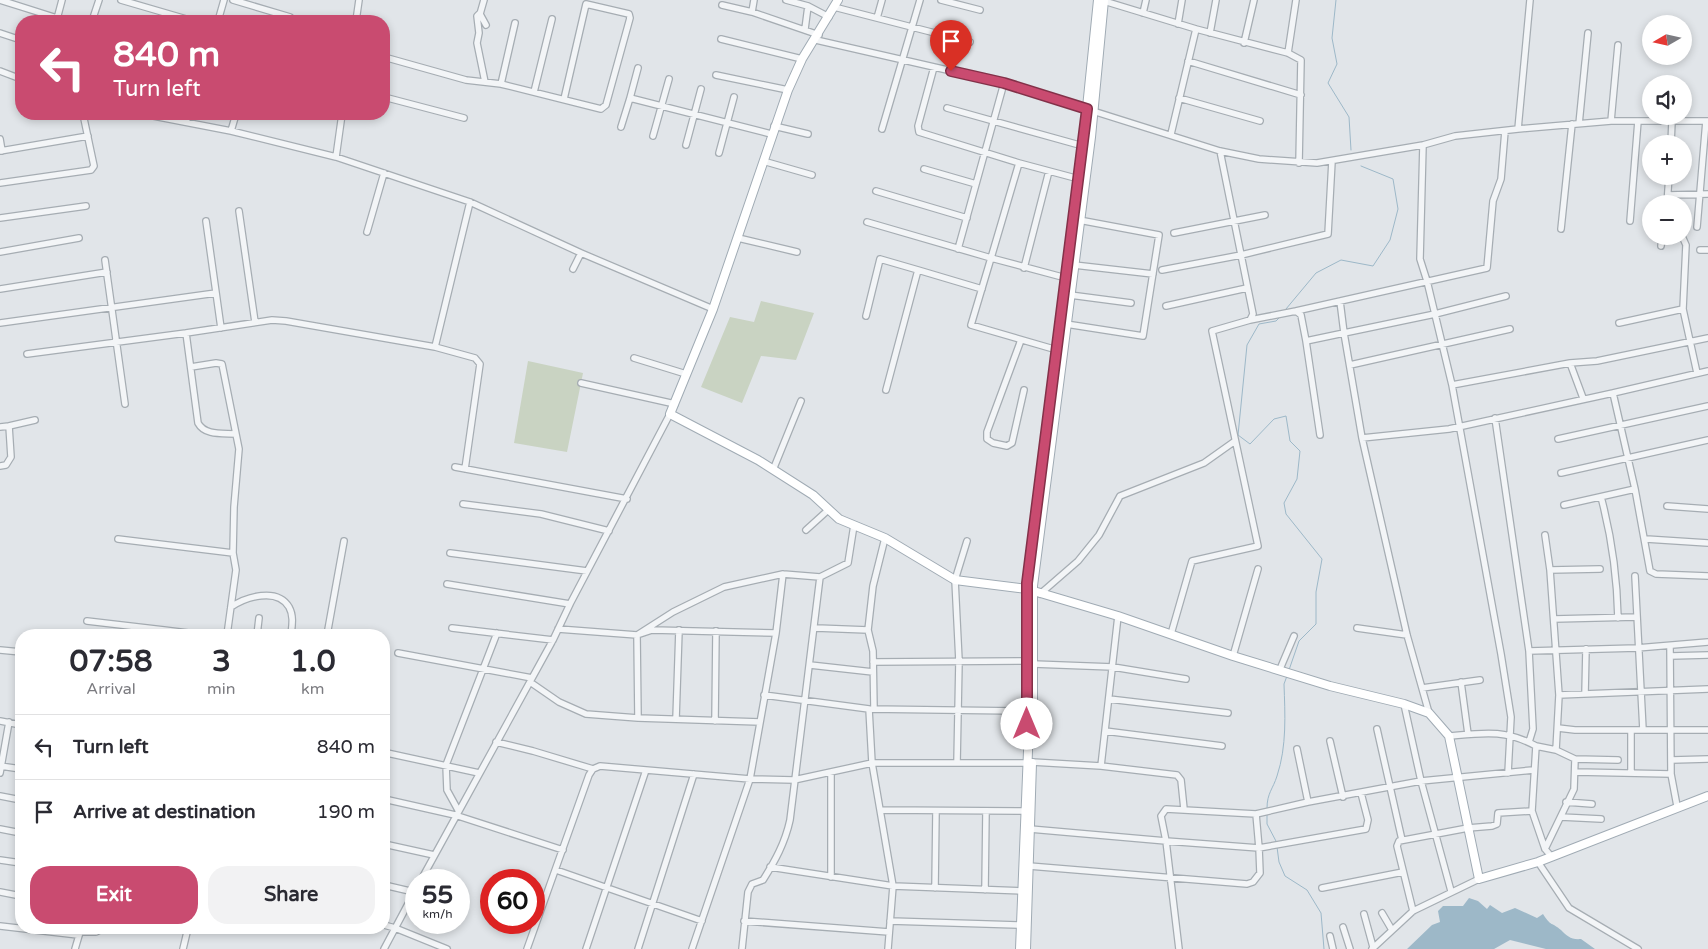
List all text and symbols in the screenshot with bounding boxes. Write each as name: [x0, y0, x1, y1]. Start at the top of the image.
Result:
north arrow: [1642, 15, 1692, 65]
map controls: [1642, 15, 1692, 245]
pin: [930, 20, 972, 71]
icon: arrive: [937, 27, 965, 55]
text: 840 m: [113, 34, 220, 76]
icon: left: [30, 35, 95, 100]
button: sound: [1642, 75, 1692, 125]
text: Turn left: [113, 76, 201, 102]
button: +: [1642, 135, 1692, 185]
button: −: [1642, 195, 1692, 245]
text: 07:58: [69, 643, 153, 680]
text: 3: [212, 643, 231, 680]
text: 1.0: [290, 643, 335, 680]
text: Arrival: [86, 679, 136, 699]
text: min: [207, 679, 236, 699]
text: km: [301, 679, 324, 699]
position arrow: [1000, 697, 1052, 749]
icon: left: [30, 733, 58, 761]
text: Turn left: [73, 736, 149, 758]
text: 840 m: [317, 736, 375, 758]
icon: arrive: [30, 798, 58, 826]
text: Arrive at destination: [73, 801, 256, 823]
text: 190 m: [317, 801, 375, 823]
button: Exit: [30, 866, 198, 924]
button: Share: [208, 866, 375, 924]
speed limit sign: 60: [480, 869, 545, 934]
text: 55: [422, 880, 453, 910]
text: km/h: [422, 907, 453, 921]

